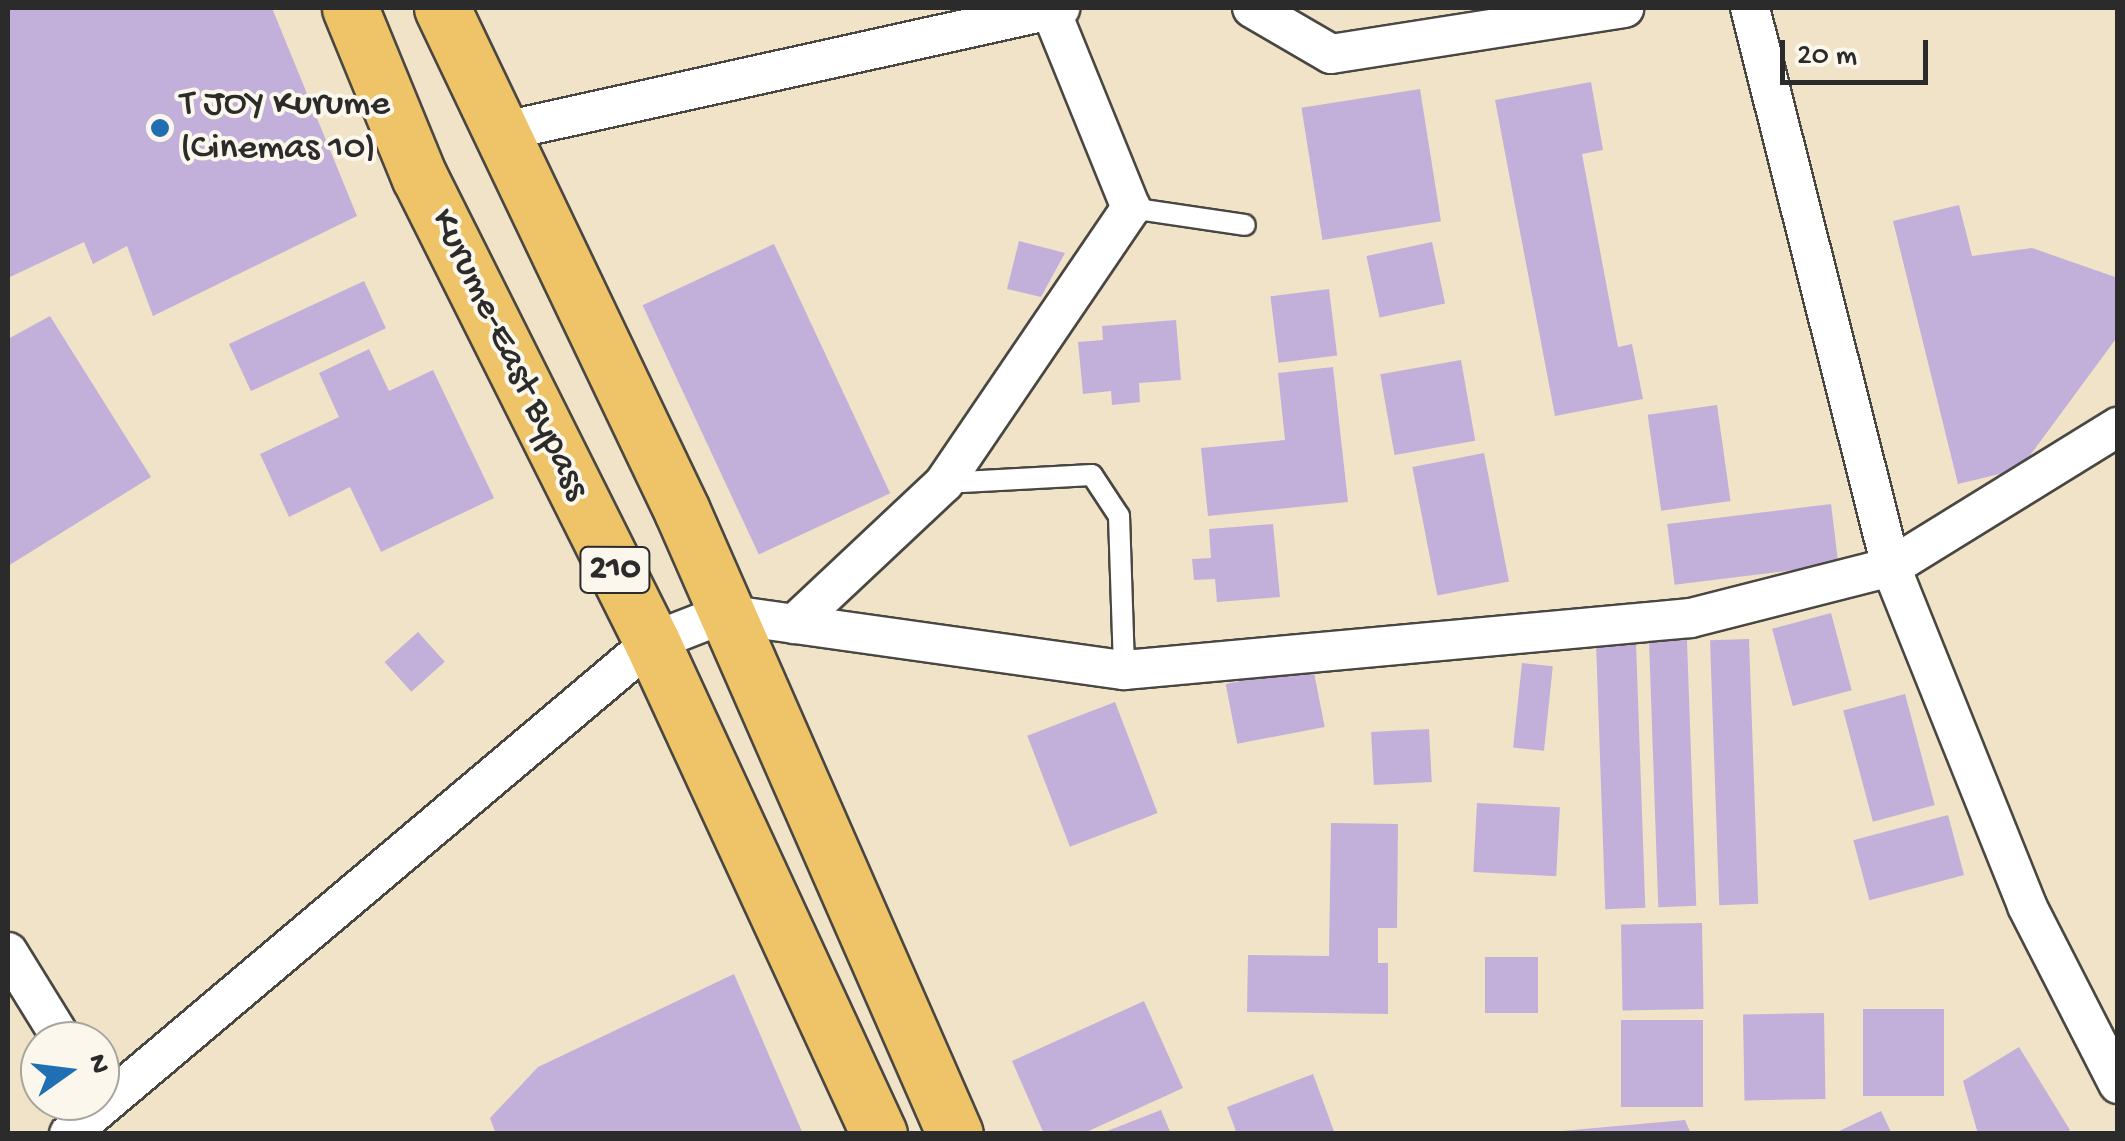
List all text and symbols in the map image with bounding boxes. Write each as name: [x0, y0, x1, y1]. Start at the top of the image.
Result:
scale bar: [1785, 20, 1932, 82]
text: 20 m: [1797, 40, 1857, 75]
place label: T JOY Kurume (Cinemas 10): [180, 83, 390, 172]
marker: T JOY Kurume (Cinemas 10): [149, 117, 171, 139]
street label: Kurume-East Bypass: [418, 202, 598, 508]
road number: 210: [578, 540, 652, 600]
north arrow: [20, 1021, 120, 1121]
text: N: [79, 1051, 116, 1077]

